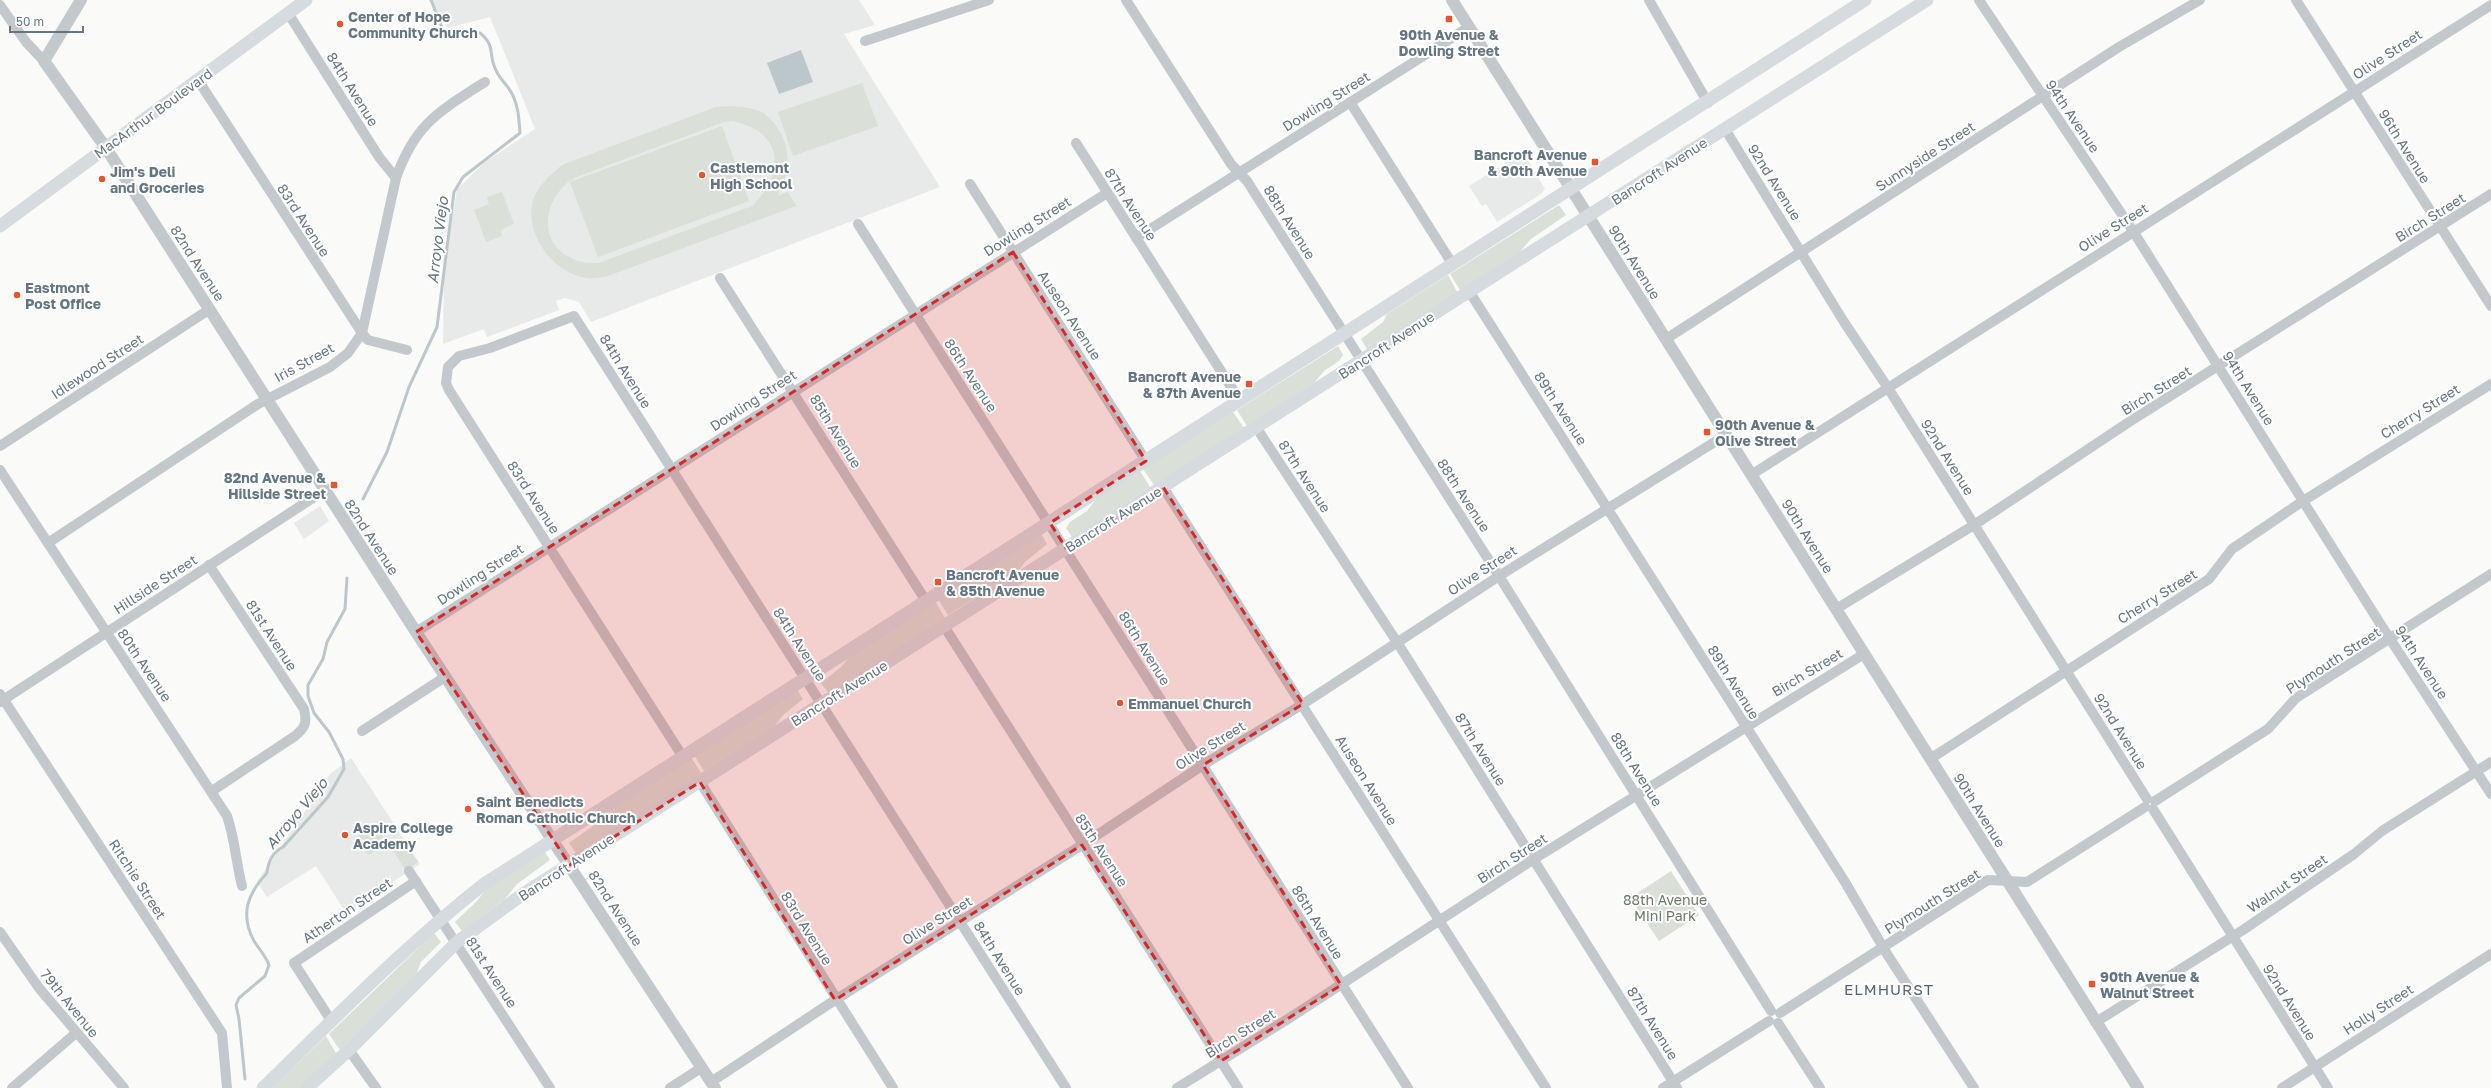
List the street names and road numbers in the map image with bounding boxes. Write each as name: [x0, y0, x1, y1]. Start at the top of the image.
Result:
street label: Olive Street: [2349, 25, 2425, 83]
street label: 84th Avenue: [323, 49, 383, 129]
street label: MacArthur Boulevard: [91, 64, 215, 162]
street label: Dowling Street: [1279, 67, 1373, 135]
street label: 94th Avenue: [2042, 76, 2104, 156]
street label: 96th Avenue: [2376, 106, 2434, 186]
street label: Sunnyside Street: [1872, 118, 1978, 194]
street label: Bancroft Avenue: [1608, 134, 1710, 208]
street label: 92nd Avenue: [1745, 141, 1805, 223]
street label: 87th Avenue: [1101, 165, 1161, 243]
street label: 83rd Avenue: [274, 180, 334, 260]
street label: 88th Avenue: [1260, 182, 1320, 262]
street label: Birch Street: [2392, 189, 2468, 245]
street label: Dowling Street: [980, 192, 1074, 260]
street label: Olive Street: [2075, 199, 2151, 255]
street label: 82nd Avenue: [167, 222, 229, 304]
street label: 90th Avenue: [1605, 222, 1665, 302]
street label: Auseon Avenue: [1035, 267, 1105, 363]
street label: Bancroft Avenue: [1335, 308, 1437, 382]
street label: Idlewood Street: [48, 330, 146, 402]
street label: 84th Avenue: [596, 331, 656, 411]
street label: 86th Avenue: [941, 335, 1001, 415]
street label: Iris Street: [271, 339, 337, 385]
street label: 94th Avenue: [2219, 348, 2279, 428]
street label: Birch Street: [2118, 362, 2194, 418]
street label: Dowling Street: [707, 366, 799, 434]
street label: 89th Avenue: [1531, 368, 1591, 448]
street label: Cherry Street: [2377, 380, 2463, 442]
street label: 85th Avenue: [807, 391, 865, 471]
street label: 92nd Avenue: [1918, 416, 1978, 498]
street label: 87th Avenue: [1275, 437, 1335, 515]
street label: 88th Avenue: [1434, 455, 1494, 535]
street label: 83rd Avenue: [504, 457, 564, 537]
street label: Bancroft Avenue: [1061, 482, 1165, 556]
street label: 82nd Avenue: [341, 496, 403, 578]
street label: 90th Avenue: [1778, 496, 1838, 576]
street label: Dowling Street: [434, 540, 526, 608]
street label: Olive Street: [1444, 541, 1520, 599]
street label: Hillside Street: [110, 551, 200, 617]
street label: Cherry Street: [2114, 565, 2200, 627]
street label: 81st Avenue: [243, 596, 301, 674]
street label: 84th Avenue: [770, 604, 830, 684]
street label: 86th Avenue: [1115, 608, 1175, 688]
street label: 94th Avenue: [2392, 622, 2452, 702]
street label: Plymouth Street: [2282, 623, 2384, 697]
street label: 80th Avenue: [114, 625, 176, 705]
street label: 89th Avenue: [1704, 642, 1764, 722]
street label: Birch Street: [1768, 644, 1846, 700]
street label: Bancroft Avenue: [787, 656, 891, 730]
street label: 92nd Avenue: [2091, 690, 2151, 772]
street label: 87th Avenue: [1452, 709, 1510, 789]
street label: Olive Street: [1172, 717, 1248, 773]
street label: 88th Avenue: [1607, 729, 1667, 809]
street label: Auseon Avenue: [1332, 732, 1402, 828]
street label: 90th Avenue: [1950, 770, 2010, 850]
street label: 85th Avenue: [1072, 810, 1132, 890]
street label: Birch Street: [1474, 829, 1550, 887]
street label: Bancroft Avenue: [515, 830, 617, 904]
street label: Ritchie Street: [106, 836, 170, 922]
street label: Walnut Street: [2244, 850, 2330, 916]
street label: Plymouth Street: [1881, 865, 1983, 937]
street label: 82nd Avenue: [585, 867, 647, 949]
street label: Atherton Street: [299, 874, 395, 946]
street label: 86th Avenue: [1288, 882, 1348, 962]
street label: 83rd Avenue: [778, 888, 836, 968]
street label: Olive Street: [899, 892, 975, 948]
street label: 84th Avenue: [970, 918, 1030, 998]
street label: 81st Avenue: [463, 933, 521, 1011]
street label: 92nd Avenue: [2260, 961, 2320, 1043]
street label: 79th Avenue: [37, 965, 103, 1041]
street label: Holly Street: [2340, 980, 2416, 1038]
street label: 87th Avenue: [1624, 983, 1682, 1063]
street label: Birch Street: [1202, 1005, 1278, 1061]

